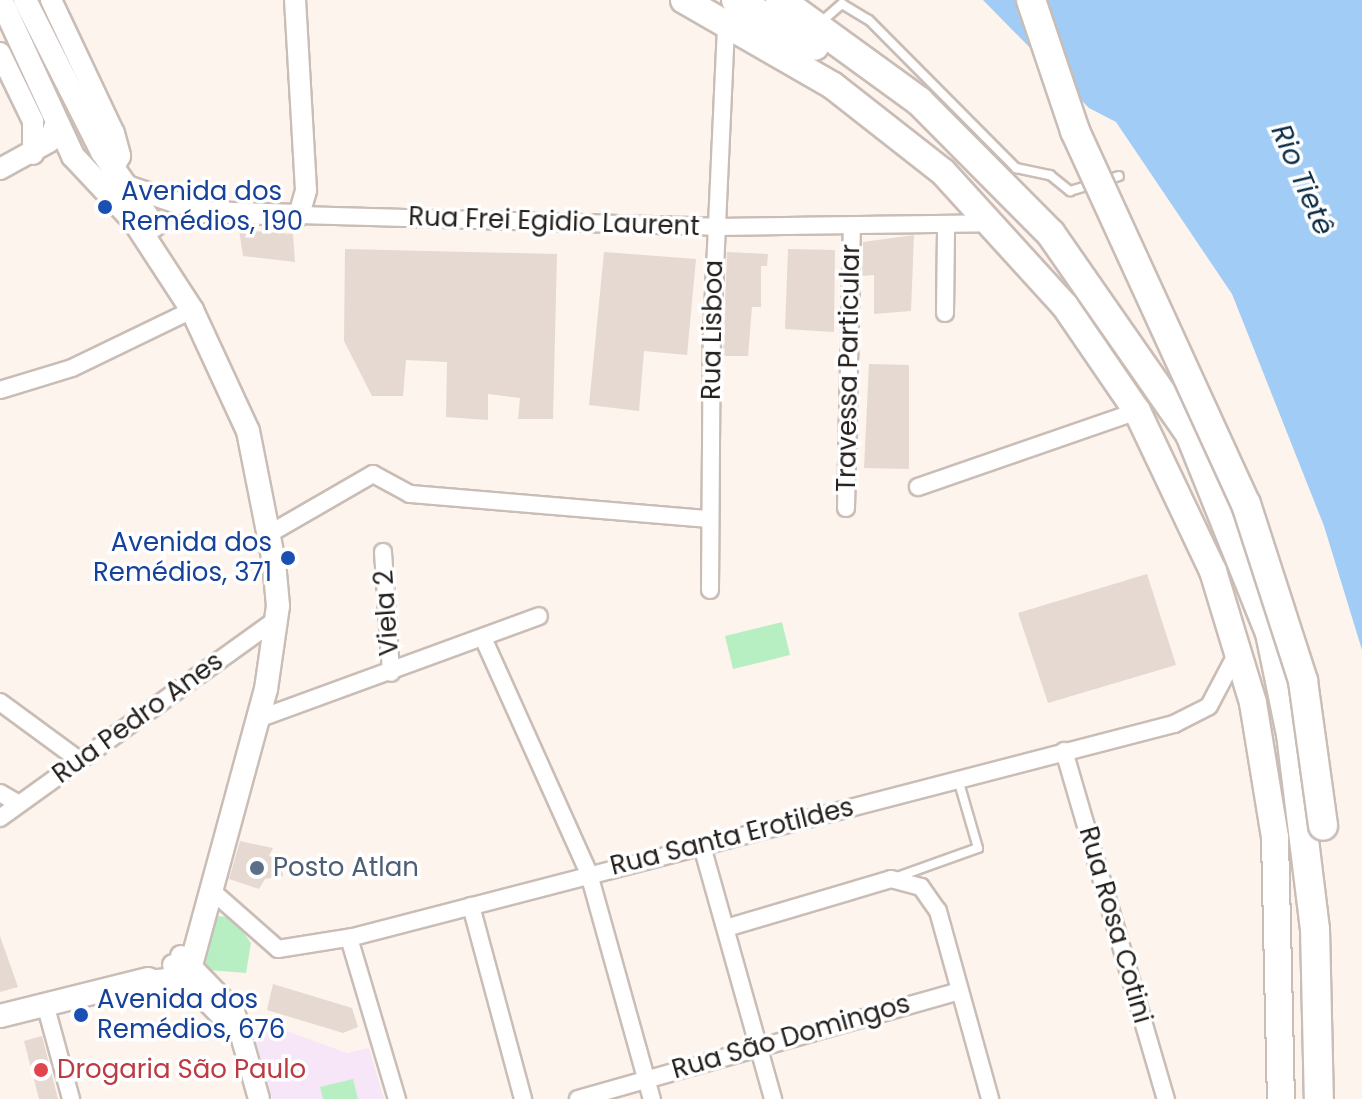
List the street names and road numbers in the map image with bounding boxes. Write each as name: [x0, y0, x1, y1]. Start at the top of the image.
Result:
street label: Rua Frei Egidio Laurent: [408, 201, 700, 243]
street label: Travessa Particular: [831, 244, 867, 492]
street label: Rua Lisboa: [696, 260, 730, 400]
street label: Viela 2: [368, 569, 406, 657]
street label: Rua Pedro Anes: [47, 646, 229, 790]
street label: Rua Santa Erotildes: [607, 792, 857, 882]
street label: Rua Rosa Cotini: [1072, 823, 1158, 1027]
street label: Rua São Domingos: [668, 988, 914, 1086]

